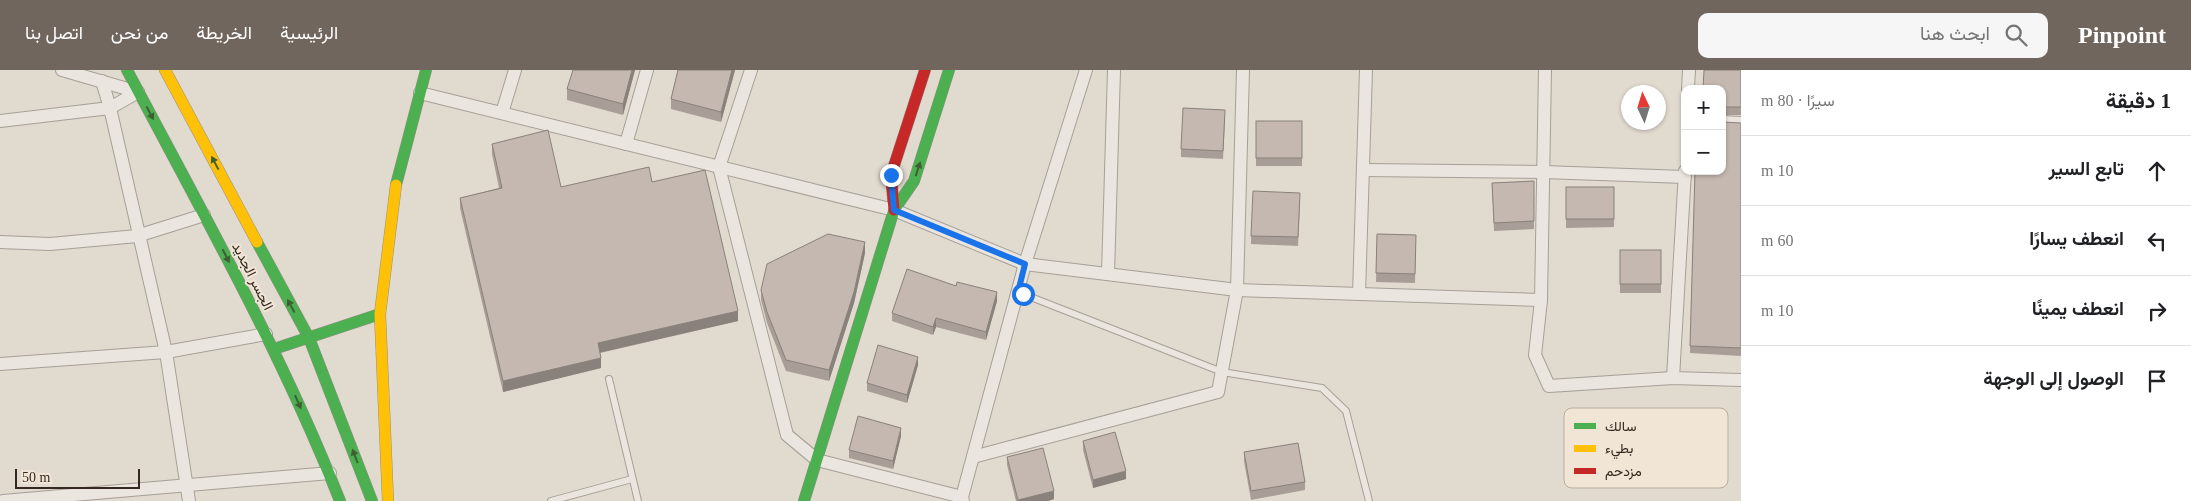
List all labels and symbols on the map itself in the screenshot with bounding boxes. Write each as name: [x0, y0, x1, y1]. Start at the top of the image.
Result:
north arrow: [1621, 85, 1666, 130]
one-way arrow: [145, 106, 154, 120]
one-way arrow: [210, 156, 219, 170]
one-way arrow: [914, 161, 922, 176]
route end: [880, 164, 903, 187]
street label: الجسر الجديد: [228, 240, 276, 313]
one-way arrow: [222, 249, 230, 264]
route start: [1012, 283, 1035, 306]
one-way arrow: [287, 299, 295, 313]
one-way arrow: [294, 395, 302, 409]
legend: [1564, 408, 1728, 488]
text: سالك: [1605, 419, 1636, 434]
text: بطيء: [1605, 441, 1633, 460]
one-way arrow: [350, 448, 358, 463]
text: مزدحم: [1605, 464, 1642, 480]
scale bar: [15, 466, 140, 489]

